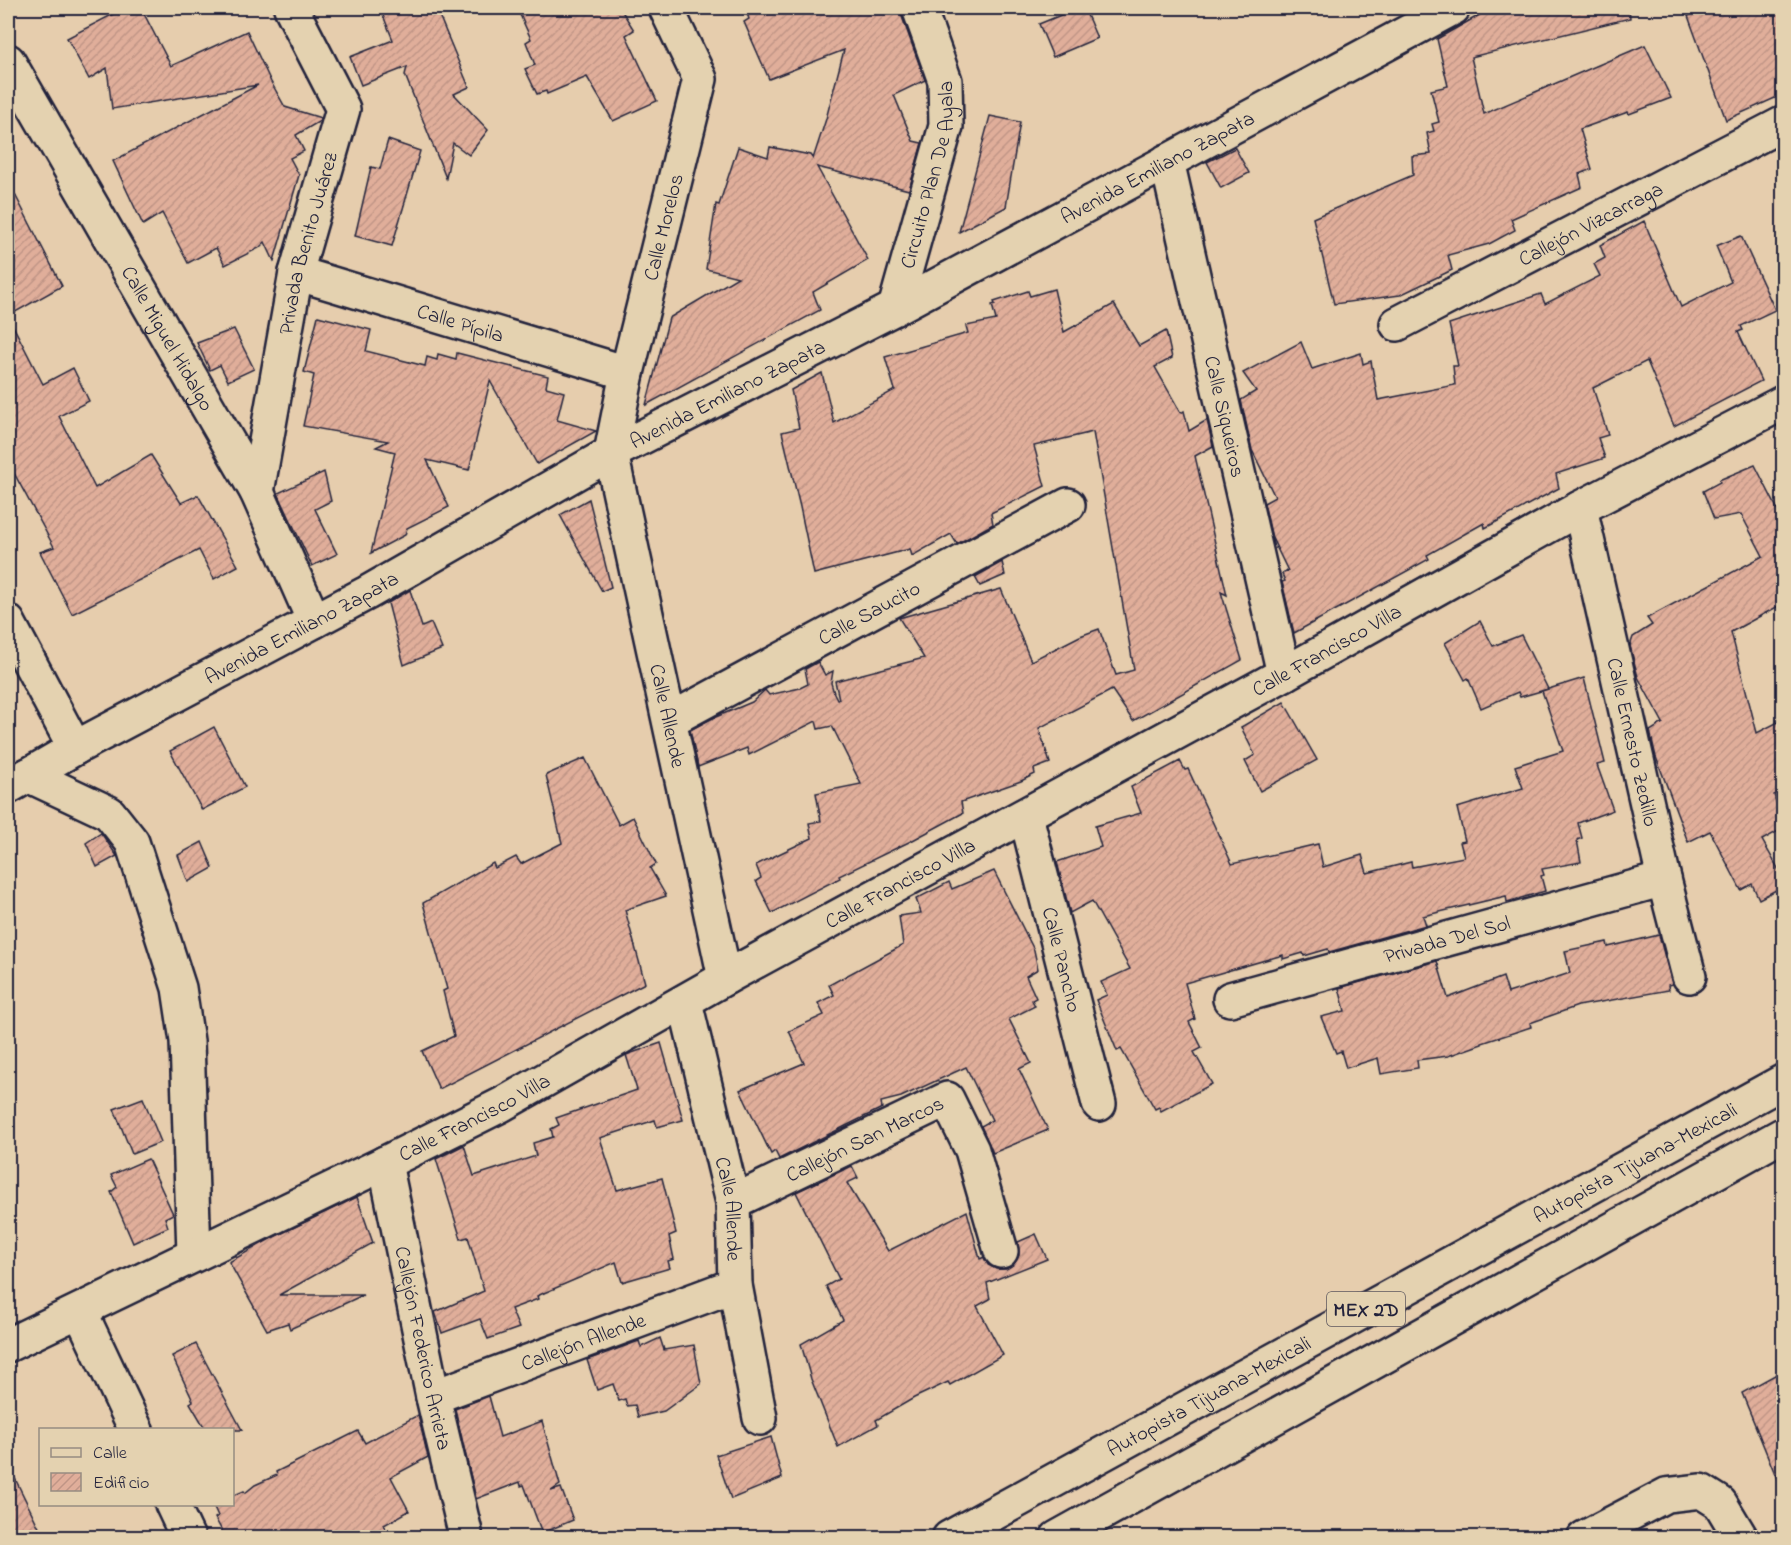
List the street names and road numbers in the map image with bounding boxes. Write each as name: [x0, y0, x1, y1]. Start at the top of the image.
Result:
street label: Circuito Plan De Ayala: [894, 80, 965, 272]
street label: Avenida Emiliano Zapata: [1056, 104, 1260, 233]
street label: Privada Benito Juárez: [272, 149, 347, 337]
street label: Calle Morelos: [637, 171, 693, 284]
street label: Callejón Vizcarraga: [1514, 175, 1669, 275]
street label: Calle Miguel Hidalgo: [112, 261, 220, 418]
street label: Calle Pípila: [413, 297, 507, 352]
street label: Avenida Emiliano Zapata: [625, 333, 831, 458]
street label: Calle Siqueiros: [1195, 353, 1252, 481]
street label: Avenida Emiliano Zapata: [200, 565, 405, 693]
street label: Calle Saucito: [813, 574, 926, 654]
street label: Calle Francisco Villa: [1247, 598, 1408, 706]
street label: Calle Ernesto Zedillo: [1597, 655, 1665, 830]
street label: Calle Allende: [640, 661, 692, 771]
street label: Calle Francisco Villa: [820, 831, 982, 938]
street label: Calle Pancho: [1033, 904, 1088, 1016]
street label: Privada Del Sol: [1381, 909, 1514, 973]
street label: Calle Francisco Villa: [394, 1067, 557, 1171]
street label: Callejón San Marcos: [781, 1090, 949, 1191]
street label: Autopista Tijuana-Mexicali: [1528, 1096, 1743, 1232]
street label: Calle Allende: [706, 1154, 747, 1262]
street label: Callejón Federico Arrieta: [385, 1244, 458, 1453]
road number: MEX 2D: [1327, 1292, 1405, 1326]
street label: Callejón Allende: [517, 1306, 651, 1380]
street label: Autopista Tijuana-Mexicali: [1102, 1330, 1317, 1466]

